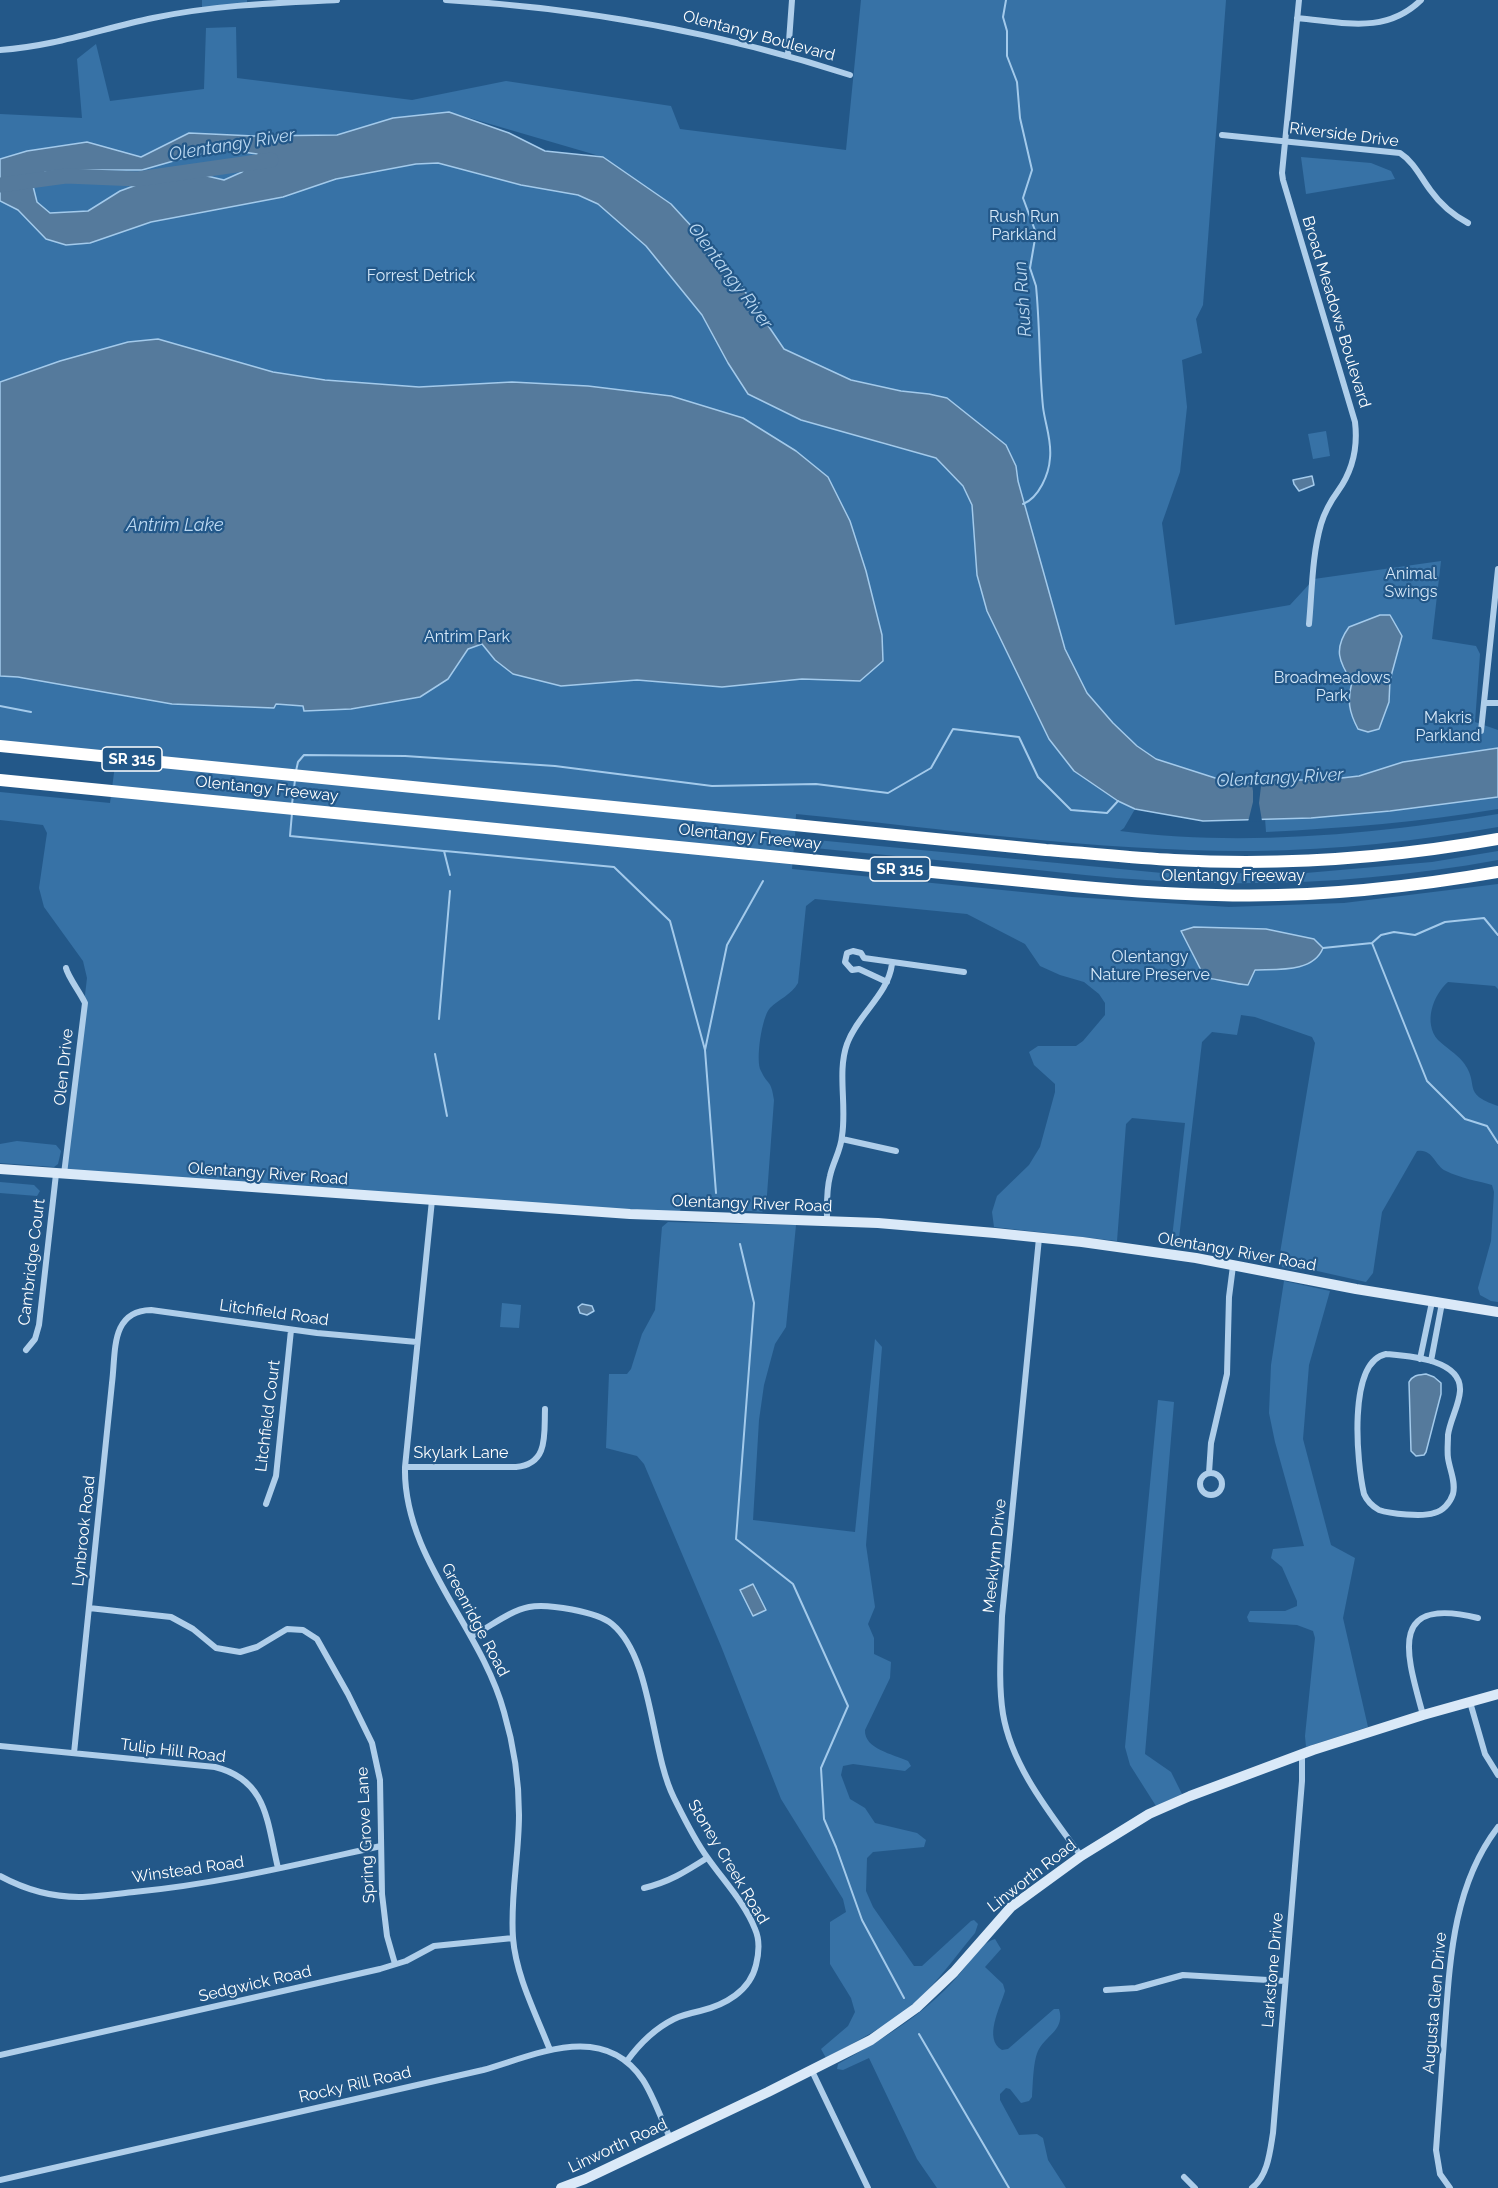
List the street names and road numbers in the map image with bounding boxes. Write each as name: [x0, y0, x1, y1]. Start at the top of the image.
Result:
street label: Olentangy Boulevard: [681, 6, 837, 66]
street label: Riverside Drive: [1288, 119, 1400, 151]
street label: Broad Meadows Boulevard: [1298, 214, 1374, 410]
road number: SR 315: [102, 747, 162, 771]
street label: Olentangy Freeway: [195, 772, 339, 806]
street label: Olentangy Freeway: [678, 820, 822, 854]
road number: SR 315: [870, 857, 930, 881]
street label: Olentangy Freeway: [1161, 866, 1305, 886]
street label: Olen Drive: [50, 1028, 78, 1106]
street label: Olentangy River Road: [187, 1159, 349, 1189]
street label: Olentangy River Road: [671, 1192, 833, 1216]
street label: Cambridge Court: [15, 1197, 49, 1327]
street label: Olentangy River Road: [1156, 1229, 1318, 1275]
street label: Litchfield Road: [218, 1296, 330, 1330]
street label: Litchfield Court: [252, 1359, 284, 1473]
street label: Skylark Lane: [414, 1443, 508, 1463]
street label: Lynbrook Road: [69, 1475, 99, 1587]
street label: Meeklynn Drive: [979, 1498, 1011, 1614]
street label: Greenridge Road: [437, 1560, 513, 1680]
street label: Tulip Hill Road: [119, 1735, 227, 1767]
street label: Spring Grove Lane: [353, 1766, 379, 1904]
street label: Stoney Creek Road: [683, 1796, 773, 1928]
street label: Linworth Road: [984, 1836, 1080, 1916]
street label: Winstead Road: [131, 1853, 245, 1887]
street label: Larkstone Drive: [1258, 1912, 1288, 2028]
street label: Augusta Glen Drive: [1419, 1931, 1451, 2075]
street label: Sedgwick Road: [197, 1962, 313, 2006]
street label: Rocky Rill Road: [297, 2063, 413, 2107]
street label: Linworth Road: [565, 2115, 671, 2177]

